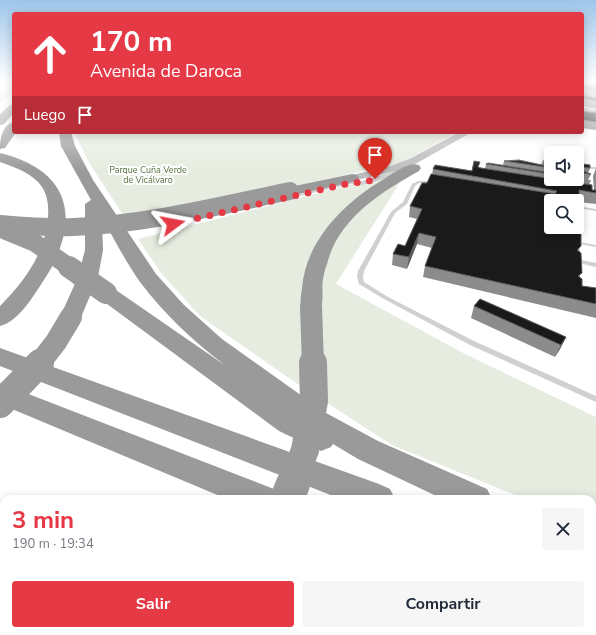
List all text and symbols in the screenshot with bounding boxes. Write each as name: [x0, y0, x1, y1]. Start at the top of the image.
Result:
text: 170 m: [90, 23, 173, 61]
icon: ahead: [24, 28, 76, 80]
text: Avenida de Daroca: [90, 59, 242, 83]
icon: arrive: [74, 104, 96, 126]
text: Luego: [24, 105, 66, 125]
pin: [358, 138, 392, 179]
icon: arrive: [364, 144, 386, 166]
map controls: [544, 146, 584, 234]
button: sound: [544, 146, 584, 186]
park label: Parque Cuña Verde de Vicálvaro: [109, 164, 187, 186]
button: search: [544, 194, 584, 234]
position arrow: [152, 203, 194, 245]
text: 3 min: [12, 504, 74, 536]
button: close: [542, 508, 584, 550]
text: 190 m · 19:34: [12, 535, 94, 553]
button: Salir: [12, 581, 294, 627]
button: Compartir: [302, 581, 584, 627]

